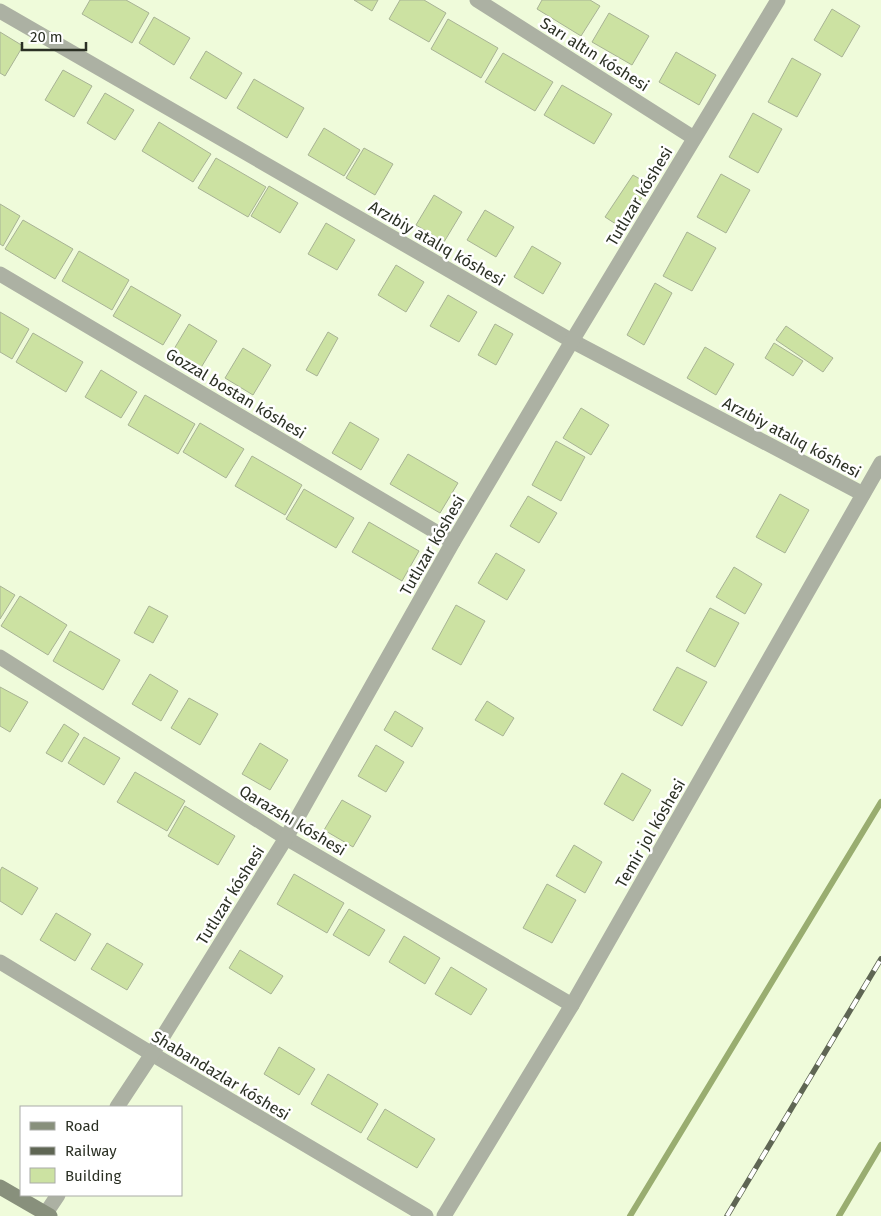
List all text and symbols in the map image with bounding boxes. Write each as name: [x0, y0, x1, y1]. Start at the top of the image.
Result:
street label: Sarı altın kóshesi: [537, 13, 653, 95]
scale bar: [22, 20, 86, 52]
text: 20 m: [30, 28, 63, 46]
street label: Tutlızar kóshesi: [602, 143, 677, 249]
street label: Arzıbiy atalıq kóshesi: [365, 197, 508, 290]
street label: Gozzal bostan kóshesi: [162, 344, 309, 443]
street label: Arzıbiy atalıq kóshesi: [719, 393, 864, 482]
street label: Tutlızar kóshesi: [396, 492, 469, 599]
street label: Temir jol kóshesi: [612, 775, 689, 891]
street label: Qarazshı kóshesi: [236, 781, 350, 860]
street label: Tutlızar kóshesi: [193, 842, 268, 948]
street label: Shabandazlar kóshesi: [148, 1027, 293, 1124]
legend: [20, 1106, 182, 1196]
text: Road: [65, 1117, 100, 1135]
text: Railway: [65, 1142, 117, 1160]
text: Building: [65, 1167, 121, 1185]

